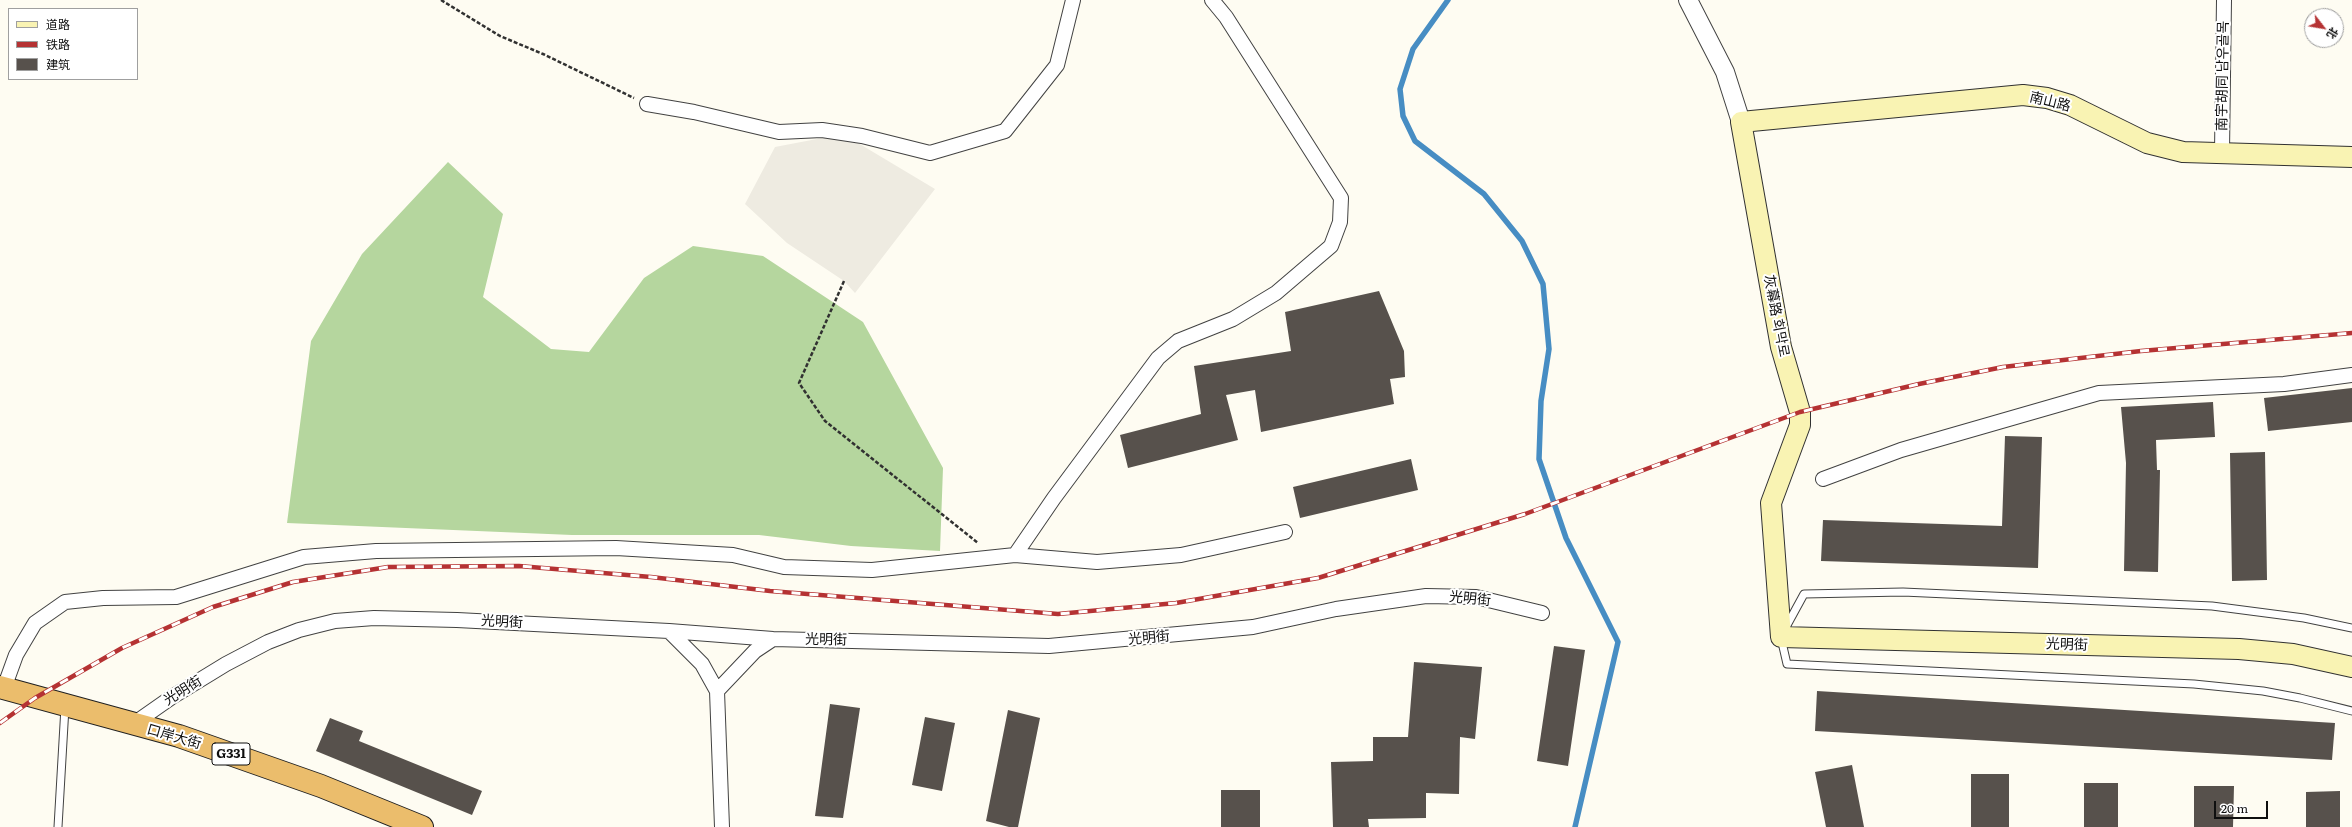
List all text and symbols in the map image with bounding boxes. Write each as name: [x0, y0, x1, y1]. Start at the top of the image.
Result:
legend: [8, 8, 138, 80]
north arrow: [2304, 8, 2344, 48]
text: 道路: [46, 15, 70, 33]
street label: 南宇胡同 남우골목: [2214, 21, 2232, 131]
text: 北: [2324, 25, 2343, 43]
text: 铁路: [46, 35, 70, 53]
text: 建筑: [46, 55, 70, 73]
street label: 南山路: [2028, 89, 2072, 115]
street label: 灰幕路 회막로: [1760, 273, 1792, 359]
street label: 光明街: [1448, 588, 1492, 610]
street label: 光明街: [481, 613, 523, 631]
street label: 光明街: [1127, 628, 1171, 648]
street label: 光明街: [805, 631, 847, 649]
street label: 光明街: [2046, 636, 2088, 654]
street label: 光明街: [161, 673, 205, 709]
street label: 口岸大街: [145, 721, 203, 753]
road number: G331: [212, 743, 250, 765]
scale bar: [2216, 793, 2270, 819]
text: 20 m: [2221, 799, 2248, 817]

